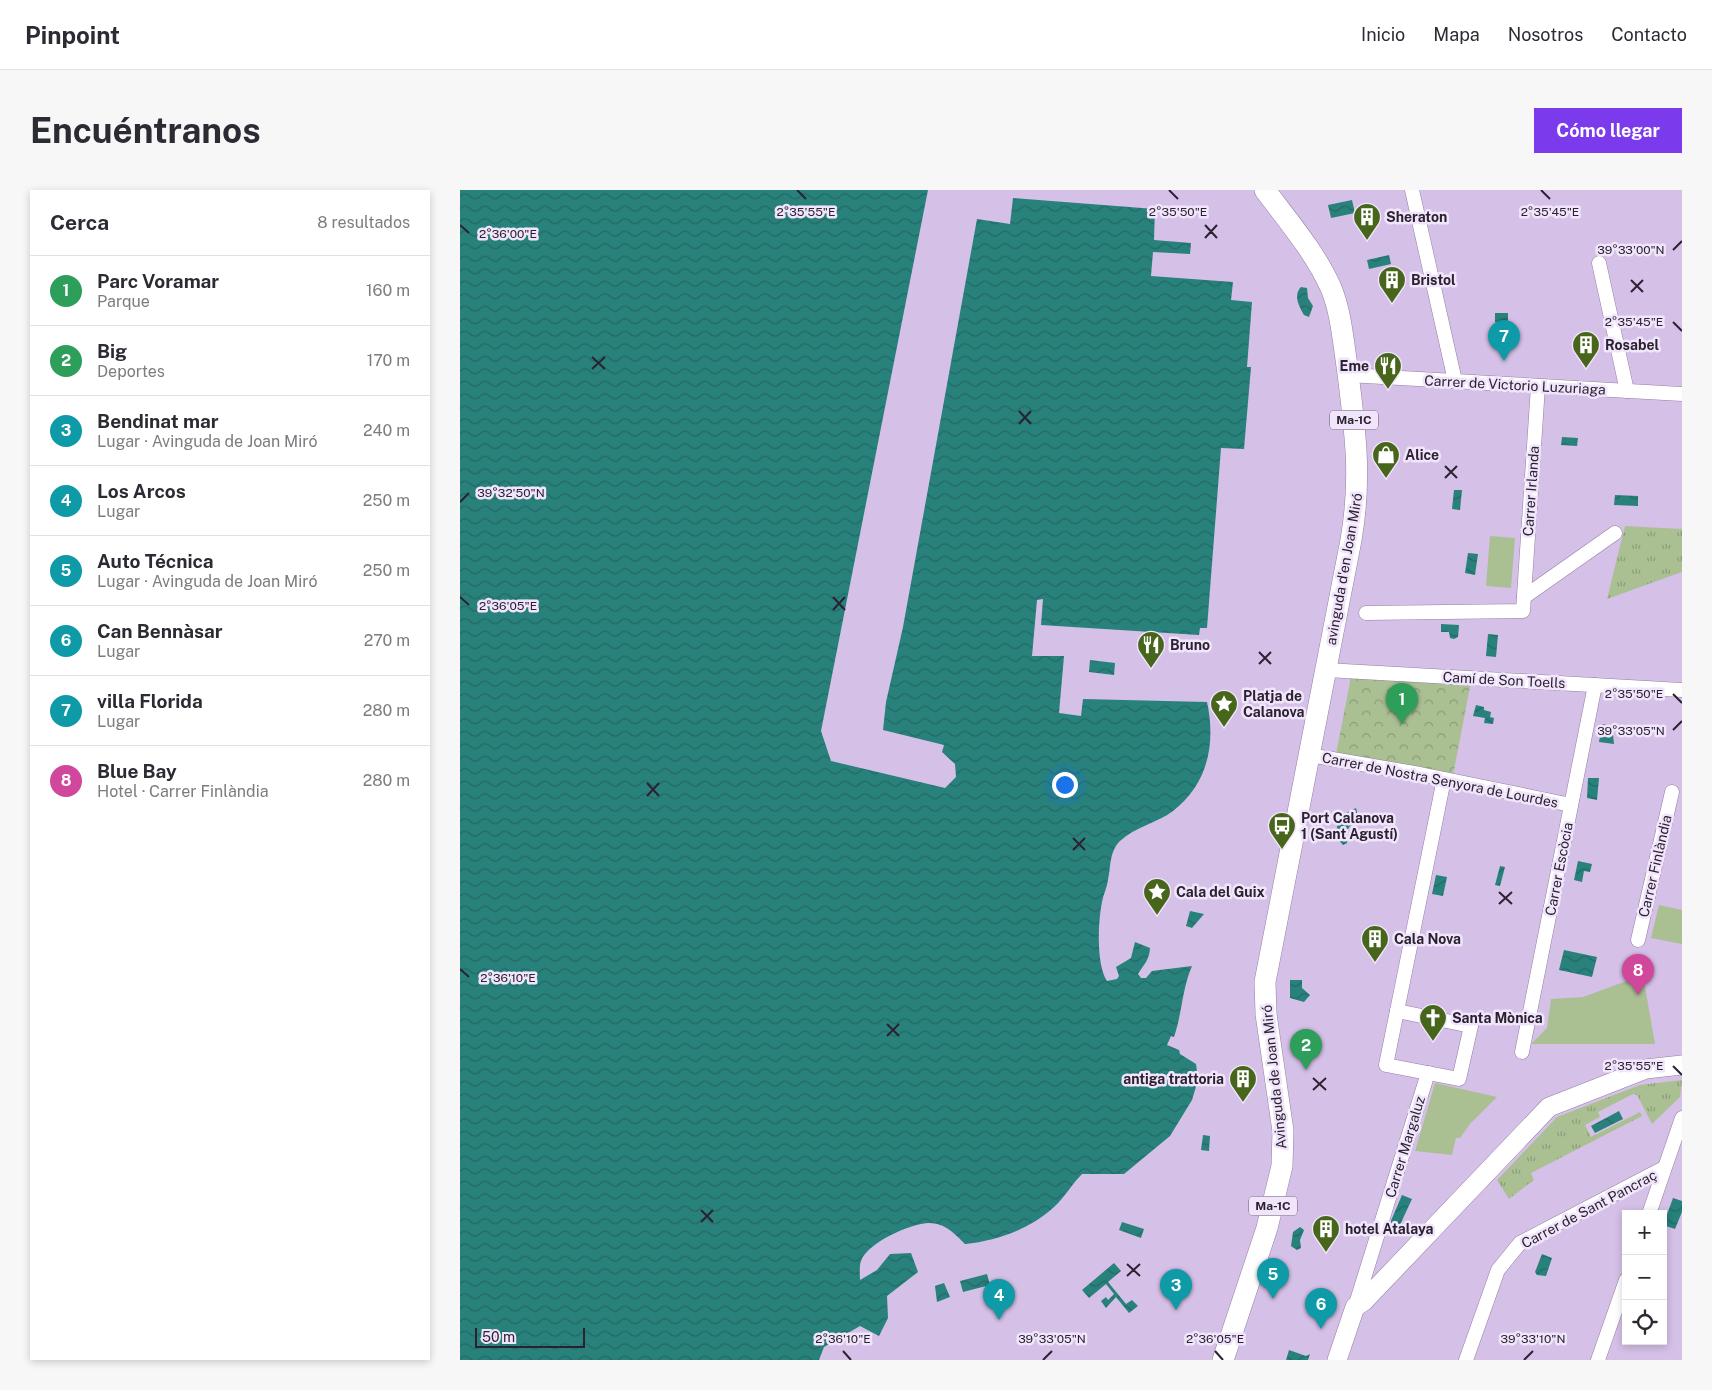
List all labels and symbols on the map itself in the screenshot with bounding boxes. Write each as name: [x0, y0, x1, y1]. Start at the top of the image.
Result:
building icon: Sheraton: [1352, 202, 1382, 241]
text: 2°35'55"E: [777, 205, 835, 219]
text: 2°35'50"E: [1149, 205, 1207, 219]
text: 2°35'45"E: [1521, 205, 1579, 219]
place label: Sheraton: [1386, 209, 1447, 225]
text: 2°36'00"E: [479, 227, 537, 241]
text: 39°33'00"N: [1597, 243, 1665, 257]
building icon: Bristol: [1377, 265, 1407, 304]
place label: Bristol: [1411, 272, 1456, 288]
text: 2°35'45"E: [1605, 315, 1663, 329]
pin: 7: [1488, 320, 1520, 361]
building icon: Rosabel: [1571, 330, 1601, 369]
place label: Rosabel: [1605, 337, 1659, 353]
restaurant icon: Eme: [1373, 351, 1403, 390]
place label: Eme: [1340, 358, 1369, 374]
street label: Carrer de Victorio Luzuriaga: [1424, 372, 1606, 398]
road number: Ma-1C: [1330, 410, 1378, 430]
shop icon: Alice: [1371, 440, 1401, 479]
street label: Carrer Irlanda: [1520, 445, 1542, 537]
place label: Alice: [1405, 447, 1439, 463]
text: 39°32'50"N: [477, 486, 545, 500]
street label: avinguda d'en Joan Miró: [1323, 492, 1365, 646]
text: 2°36'05"E: [479, 599, 537, 613]
restaurant icon: Bruno: [1136, 630, 1166, 669]
place label: Bruno: [1170, 637, 1210, 653]
street label: Camí de Son Toells: [1442, 669, 1566, 691]
pin: 1: [1386, 683, 1418, 724]
text: 2°35'50"E: [1605, 687, 1663, 701]
place label: Platja de Calanova: [1243, 688, 1304, 720]
place icon: Platja de Calanova: [1209, 689, 1239, 728]
text: 39°33'05"N: [1597, 724, 1665, 738]
street label: Carrer de Nostra Senyora de Lourdes: [1321, 749, 1559, 811]
your location: [1052, 772, 1078, 798]
place label: Port Calanova 1 (Sant Agustí): [1301, 810, 1398, 842]
bus stop icon: Port Calanova 1 (Sant Agustí): [1267, 811, 1297, 850]
street label: Carrer Finlàndia: [1635, 813, 1675, 919]
street label: Carrer Escòcia: [1542, 821, 1576, 917]
place icon: Cala del Guix: [1142, 877, 1172, 916]
place label: Cala del Guix: [1176, 884, 1265, 900]
building icon: Cala Nova: [1360, 924, 1390, 963]
place label: Cala Nova: [1394, 931, 1461, 947]
pin: 8: [1622, 954, 1654, 995]
text: 2°36'10"E: [480, 971, 536, 985]
church icon: Santa Mònica: [1418, 1003, 1448, 1042]
street label: Avinguda de Joan Miró: [1258, 1004, 1290, 1150]
place label: Santa Mònica: [1452, 1010, 1543, 1026]
pin: 2: [1290, 1029, 1322, 1070]
text: 2°35'55"E: [1605, 1059, 1663, 1073]
building icon: antiga trattoria: [1228, 1064, 1258, 1103]
place label: antiga trattoria: [1123, 1071, 1224, 1087]
street label: Carrer Margaluz: [1382, 1094, 1428, 1200]
street label: Carrer de Sant Pancraç: [1519, 1167, 1659, 1251]
road number: Ma-1C: [1249, 1196, 1297, 1216]
building icon: hotel Atalaya: [1311, 1214, 1341, 1253]
place label: hotel Atalaya: [1345, 1221, 1434, 1237]
pin: 5: [1257, 1258, 1289, 1299]
pin: 3: [1160, 1269, 1192, 1310]
pin: 4: [983, 1279, 1015, 1320]
pin: 6: [1305, 1288, 1337, 1329]
scale bar: [475, 1325, 585, 1348]
text: 2°36'10"E: [815, 1332, 871, 1346]
text: 39°33'05"N: [1018, 1332, 1086, 1346]
text: 2°36'05"E: [1186, 1332, 1244, 1346]
text: 39°33'10"N: [1501, 1332, 1565, 1346]

